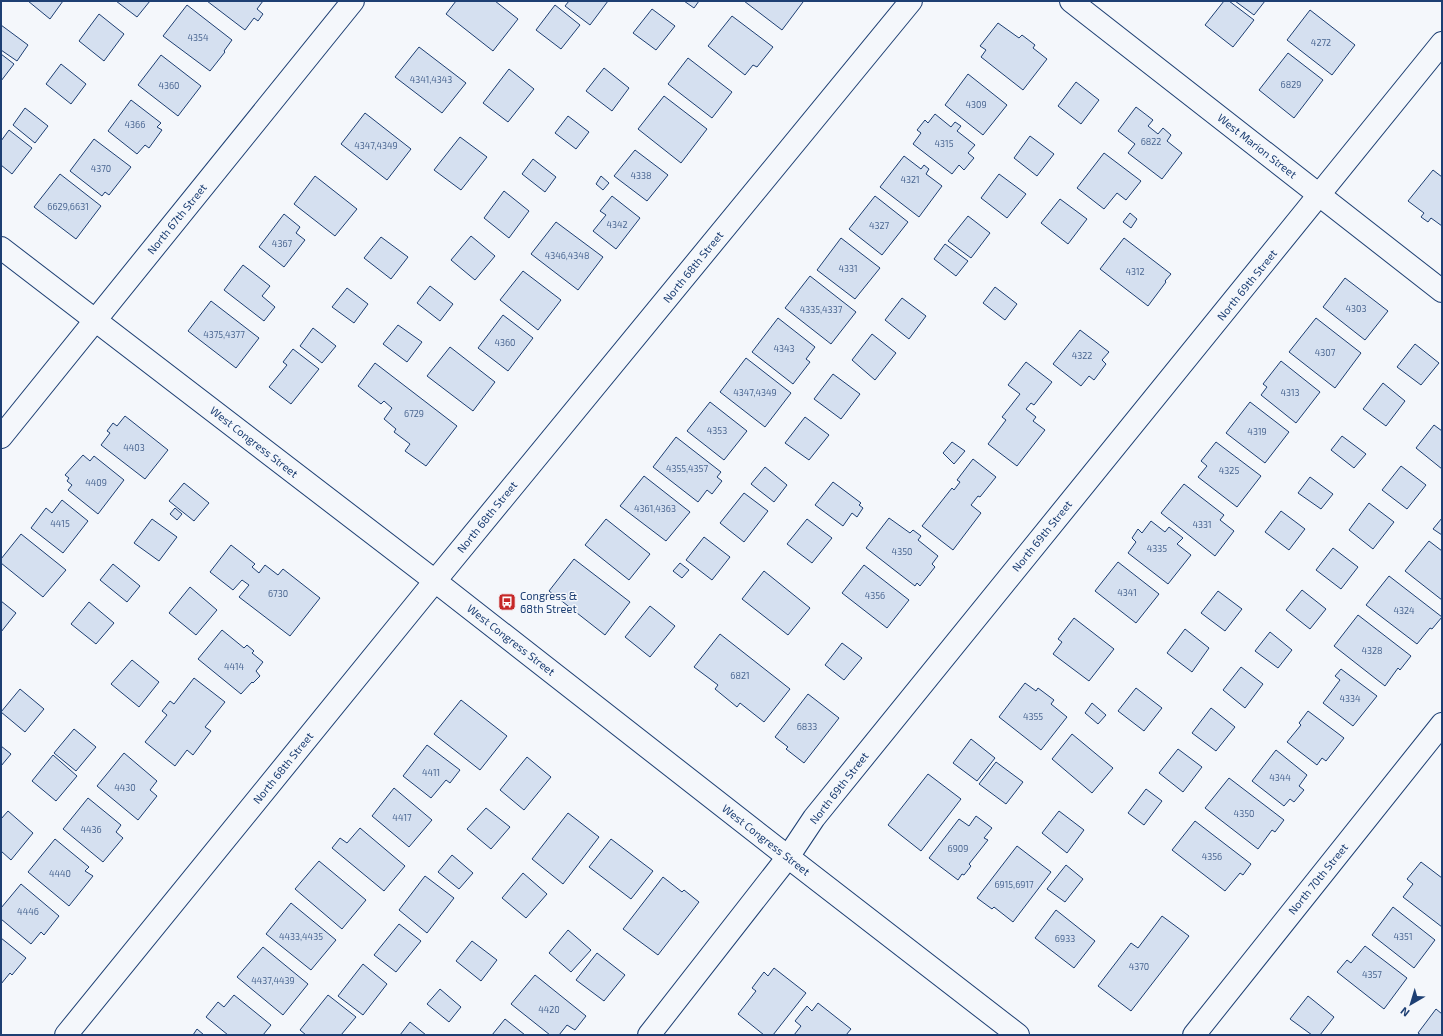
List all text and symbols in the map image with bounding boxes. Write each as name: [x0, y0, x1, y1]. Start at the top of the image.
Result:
house number: 4354: [188, 32, 209, 43]
house number: 4272: [1311, 37, 1331, 48]
house number: 4341,4343: [410, 74, 452, 85]
house number: 6829: [1281, 79, 1301, 90]
house number: 4360: [158, 80, 180, 91]
house number: 4309: [965, 99, 987, 110]
street label: West Marion Street: [1215, 111, 1299, 181]
house number: 4366: [125, 119, 145, 130]
house number: 6822: [1141, 136, 1161, 147]
house number: 4315: [935, 138, 954, 149]
house number: 4347,4349: [354, 140, 398, 151]
house number: 4370: [91, 163, 111, 174]
house number: 4338: [630, 170, 652, 181]
house number: 4321: [900, 174, 920, 185]
street label: North 67th Street: [144, 181, 209, 257]
house number: 6629,6631: [47, 201, 89, 212]
house number: 4342: [606, 219, 628, 230]
house number: 4327: [869, 220, 889, 231]
street label: North 68th Street: [660, 228, 725, 305]
house number: 4367: [272, 238, 293, 249]
street label: North 69th Street: [1214, 247, 1279, 323]
house number: 4346,4348: [545, 250, 589, 261]
house number: 4331: [838, 263, 858, 274]
house number: 4312: [1125, 266, 1145, 277]
house number: 4303: [1346, 303, 1366, 314]
house number: 4335,4337: [800, 304, 843, 315]
house number: 4375,4377: [203, 329, 245, 340]
house number: 4360: [494, 337, 516, 348]
house number: 4343: [773, 343, 795, 354]
house number: 4307: [1315, 347, 1336, 358]
house number: 4322: [1072, 350, 1092, 361]
house number: 4347,4349: [733, 387, 777, 398]
house number: 4313: [1280, 387, 1300, 398]
street label: West Congress Street: [208, 403, 301, 480]
house number: 6729: [404, 408, 424, 419]
house number: 4353: [707, 425, 727, 436]
house number: 4319: [1247, 426, 1267, 437]
house number: 4403: [123, 442, 145, 453]
house number: 4355,4357: [666, 463, 708, 474]
house number: 4325: [1219, 465, 1239, 476]
house number: 4409: [85, 477, 107, 488]
street label: North 68th Street: [454, 478, 519, 555]
street label: North 69th Street: [1009, 498, 1074, 574]
house number: 4361,4363: [634, 503, 676, 514]
house number: 4415: [50, 518, 70, 529]
house number: 4331: [1192, 519, 1212, 530]
house number: 4335: [1147, 543, 1167, 554]
house number: 4350: [892, 546, 912, 557]
house number: 4341: [1117, 587, 1137, 598]
house number: 6730: [268, 588, 288, 599]
place label: Congress & 68th Street: [520, 589, 577, 615]
house number: 4356: [865, 590, 885, 601]
bus stop icon: Congress & 68th Street: [497, 592, 517, 612]
street label: West Congress Street: [465, 601, 558, 678]
house number: 4324: [1393, 605, 1415, 616]
house number: 4328: [1361, 645, 1383, 656]
house number: 4414: [224, 661, 245, 672]
house number: 6821: [730, 670, 750, 681]
house number: 4334: [1339, 693, 1361, 704]
house number: 4355: [1023, 711, 1043, 722]
house number: 6833: [797, 721, 817, 732]
street label: North 68th Street: [250, 729, 315, 806]
street label: North 69th Street: [807, 749, 871, 826]
house number: 4411: [422, 767, 440, 778]
house number: 4344: [1269, 772, 1291, 783]
house number: 4430: [114, 782, 136, 793]
street label: West Congress Street: [720, 801, 813, 878]
house number: 4350: [1234, 808, 1254, 819]
house number: 4417: [392, 812, 412, 823]
house number: 4436: [80, 824, 102, 835]
street label: North 70th Street: [1285, 841, 1350, 917]
house number: 6909: [948, 843, 968, 854]
house number: 4356: [1202, 851, 1222, 862]
house number: 4440: [49, 868, 71, 879]
house number: 6915,6917: [994, 879, 1034, 890]
house number: 4446: [17, 906, 39, 917]
house number: 4433,4435: [279, 931, 323, 942]
house number: 4351: [1394, 931, 1412, 942]
house number: 6933: [1055, 933, 1075, 944]
house number: 4370: [1129, 961, 1149, 972]
house number: 4357: [1362, 969, 1382, 980]
house number: 4437,4439: [251, 975, 295, 986]
north arrow: [1391, 984, 1431, 1024]
house number: 4420: [538, 1004, 560, 1015]
text: N: [1397, 1005, 1412, 1020]

